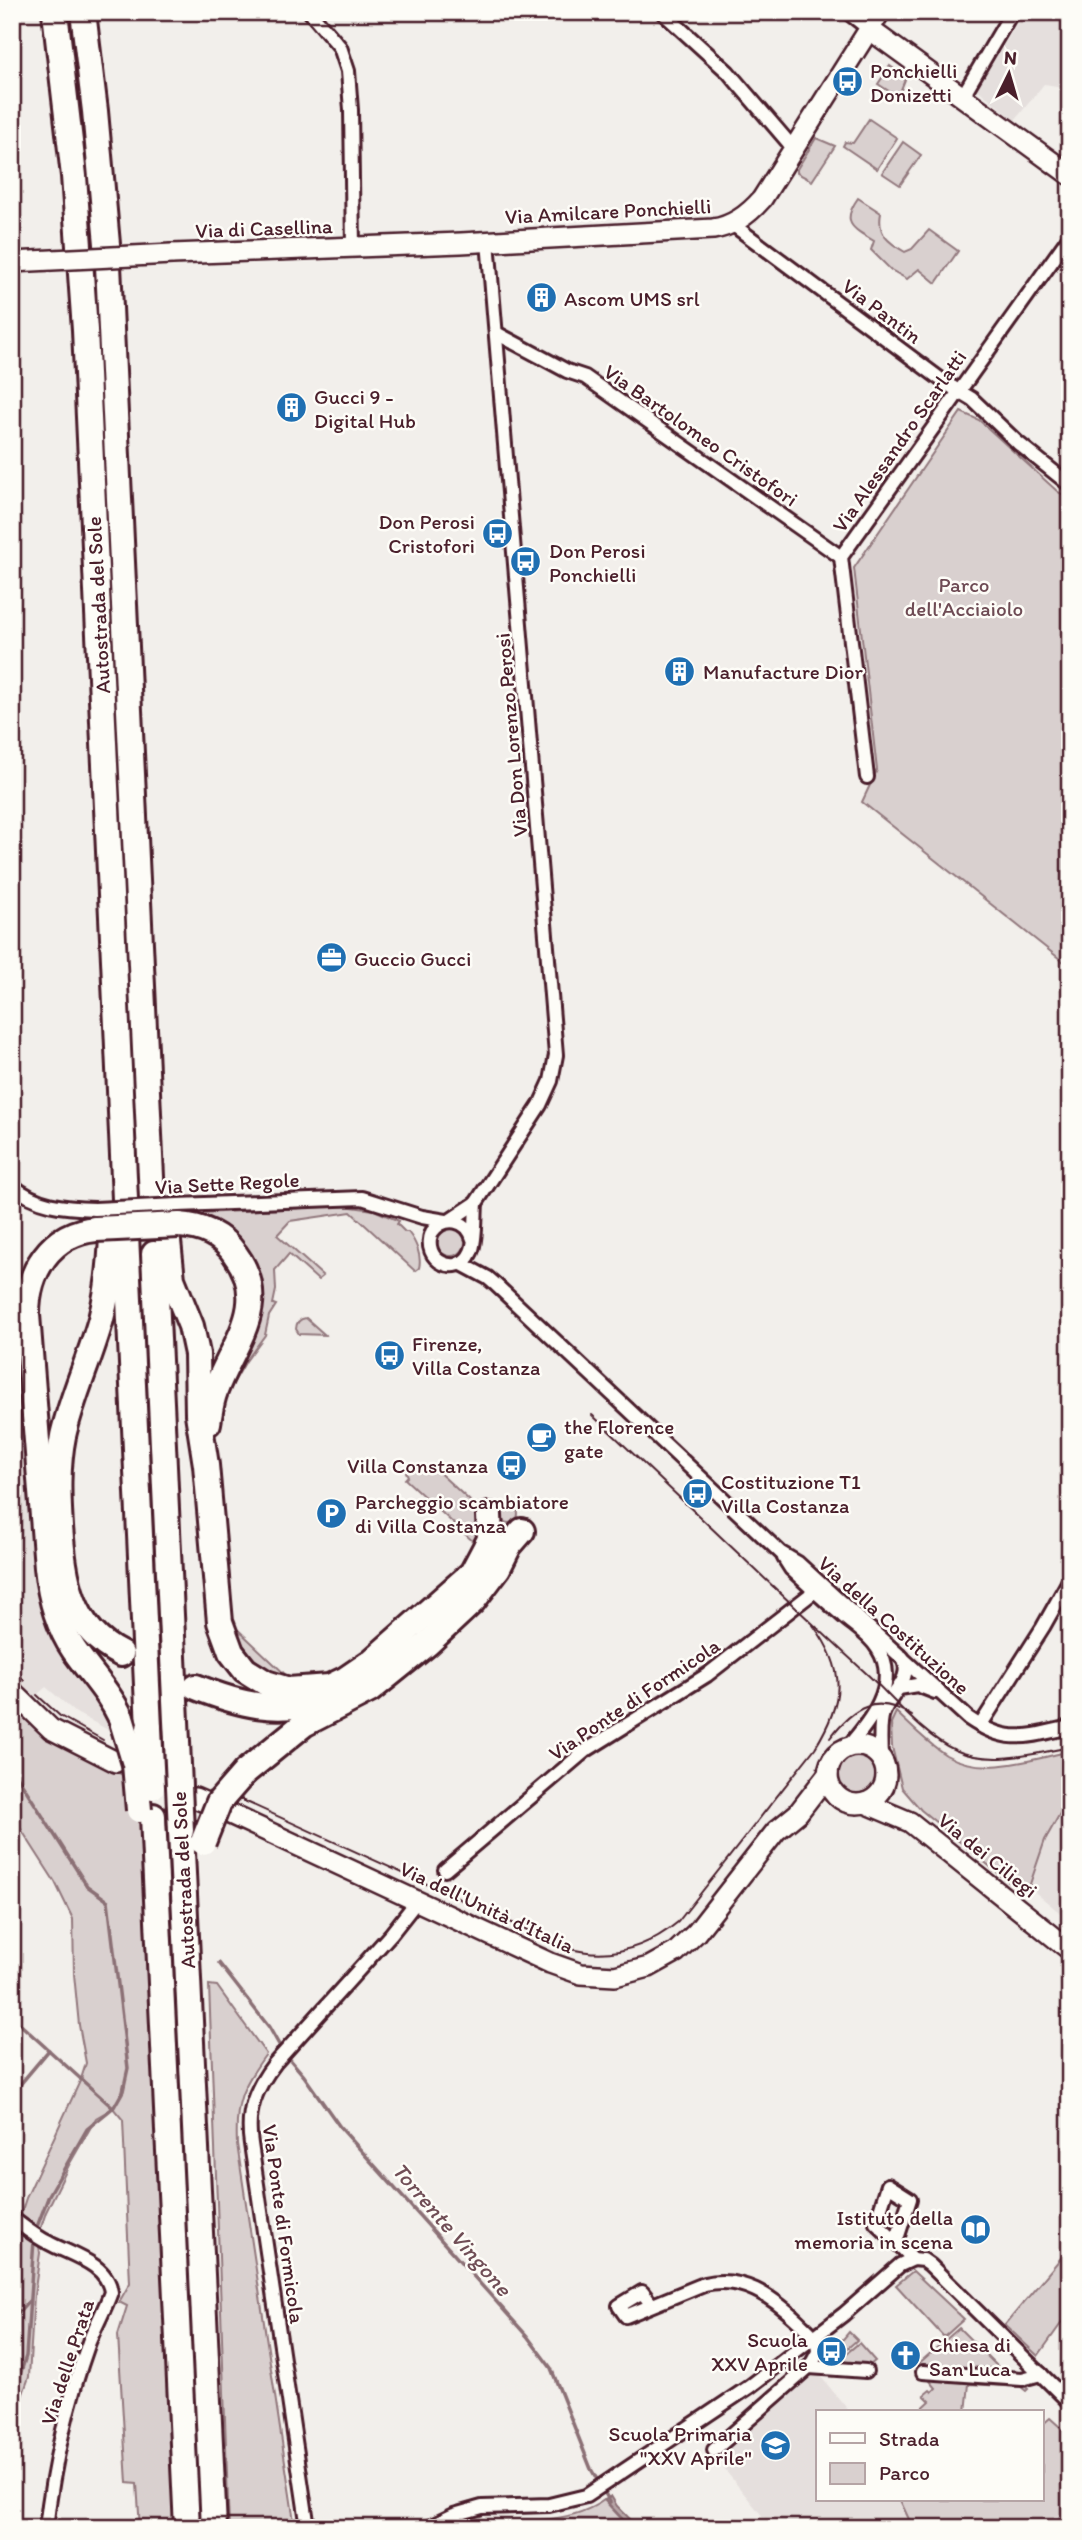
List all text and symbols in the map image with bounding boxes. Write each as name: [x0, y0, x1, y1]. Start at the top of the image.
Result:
north arrow: [974, 38, 1044, 108]
text: N: [1003, 46, 1018, 70]
place label: Ponchielli Donizetti: [870, 58, 957, 107]
bus stop icon: Ponchielli Donizetti: [830, 65, 864, 99]
street label: Via Amilcare Ponchielli: [504, 193, 712, 229]
street label: Via di Casellina: [195, 213, 333, 243]
street label: Via Pantin: [837, 273, 927, 349]
building icon: Ascom UMS srl: [524, 281, 558, 315]
place label: Ascom UMS srl: [564, 286, 700, 311]
street label: Via Alessandro Scarlatti: [827, 345, 971, 537]
street label: Via Bartolomeo Cristofori: [599, 359, 803, 511]
place label: Gucci 9 - Digital Hub: [314, 384, 416, 433]
building icon: Gucci 9 - Digital Hub: [274, 391, 308, 425]
place label: Don Perosi Cristofori: [378, 509, 475, 558]
street label: Autostrada del Sole: [81, 516, 115, 694]
bus stop icon: Don Perosi Cristofori: [481, 516, 515, 550]
place label: Don Perosi Ponchielli: [549, 538, 646, 587]
bus stop icon: Don Perosi Ponchielli: [509, 545, 543, 579]
park label: Parco dell'Acciaiolo: [905, 572, 1023, 621]
street label: Via Don Lorenzo Perosi: [490, 632, 532, 838]
building icon: Manufacture Dior: [663, 654, 697, 688]
place label: Manufacture Dior: [703, 659, 864, 684]
office icon: Guccio Gucci: [314, 941, 348, 975]
place label: Guccio Gucci: [354, 946, 471, 971]
street label: Via Sette Regole: [154, 1167, 300, 1199]
place label: Firenze, Villa Costanza: [412, 1331, 540, 1380]
bus stop icon: Firenze, Villa Costanza: [372, 1338, 406, 1372]
place label: the Florence gate: [564, 1414, 674, 1463]
cafe icon: the Florence gate: [524, 1421, 558, 1455]
bus stop icon: Villa Constanza: [494, 1448, 528, 1482]
place label: Villa Constanza: [347, 1453, 488, 1478]
place label: Costituzione T1 Villa Costanza: [721, 1469, 861, 1518]
bus stop icon: Costituzione T1 Villa Costanza: [681, 1476, 715, 1510]
place label: Parcheggio scambiatore di Villa Costanza: [355, 1489, 569, 1538]
parking icon: Parcheggio scambiatore di Villa Costanza: [315, 1496, 349, 1530]
street label: Via della Costituzione: [813, 1550, 975, 1700]
street label: Via Ponte di Formicola: [544, 1632, 724, 1766]
street label: Autostrada del Sole: [166, 1791, 200, 1969]
street label: Via dei Ciliegi: [933, 1807, 1043, 1903]
street label: Via dell'Unità d'Italia: [396, 1856, 578, 1958]
street label: Via Ponte di Formicola: [258, 2123, 310, 2325]
water label: Torrente Vingone: [386, 2156, 518, 2302]
place label: Istituto della memoria in scena: [794, 2205, 953, 2254]
library icon: Istituto della memoria in scena: [959, 2212, 993, 2246]
street label: Via delle Prata: [35, 2296, 99, 2428]
place label: Scuola XXV Aprile: [711, 2327, 808, 2376]
place label: Chiesa di San Luca: [929, 2332, 1011, 2381]
bus stop icon: Scuola XXV Aprile: [814, 2334, 848, 2368]
church icon: Chiesa di San Luca: [889, 2339, 923, 2373]
legend: [816, 2410, 1044, 2502]
place label: Scuola Primaria "XXV Aprile": [609, 2421, 752, 2470]
text: Strada: [879, 2426, 939, 2451]
school or university icon: Scuola Primaria "XXV Aprile": [758, 2428, 792, 2462]
text: Parco: [879, 2460, 930, 2485]

